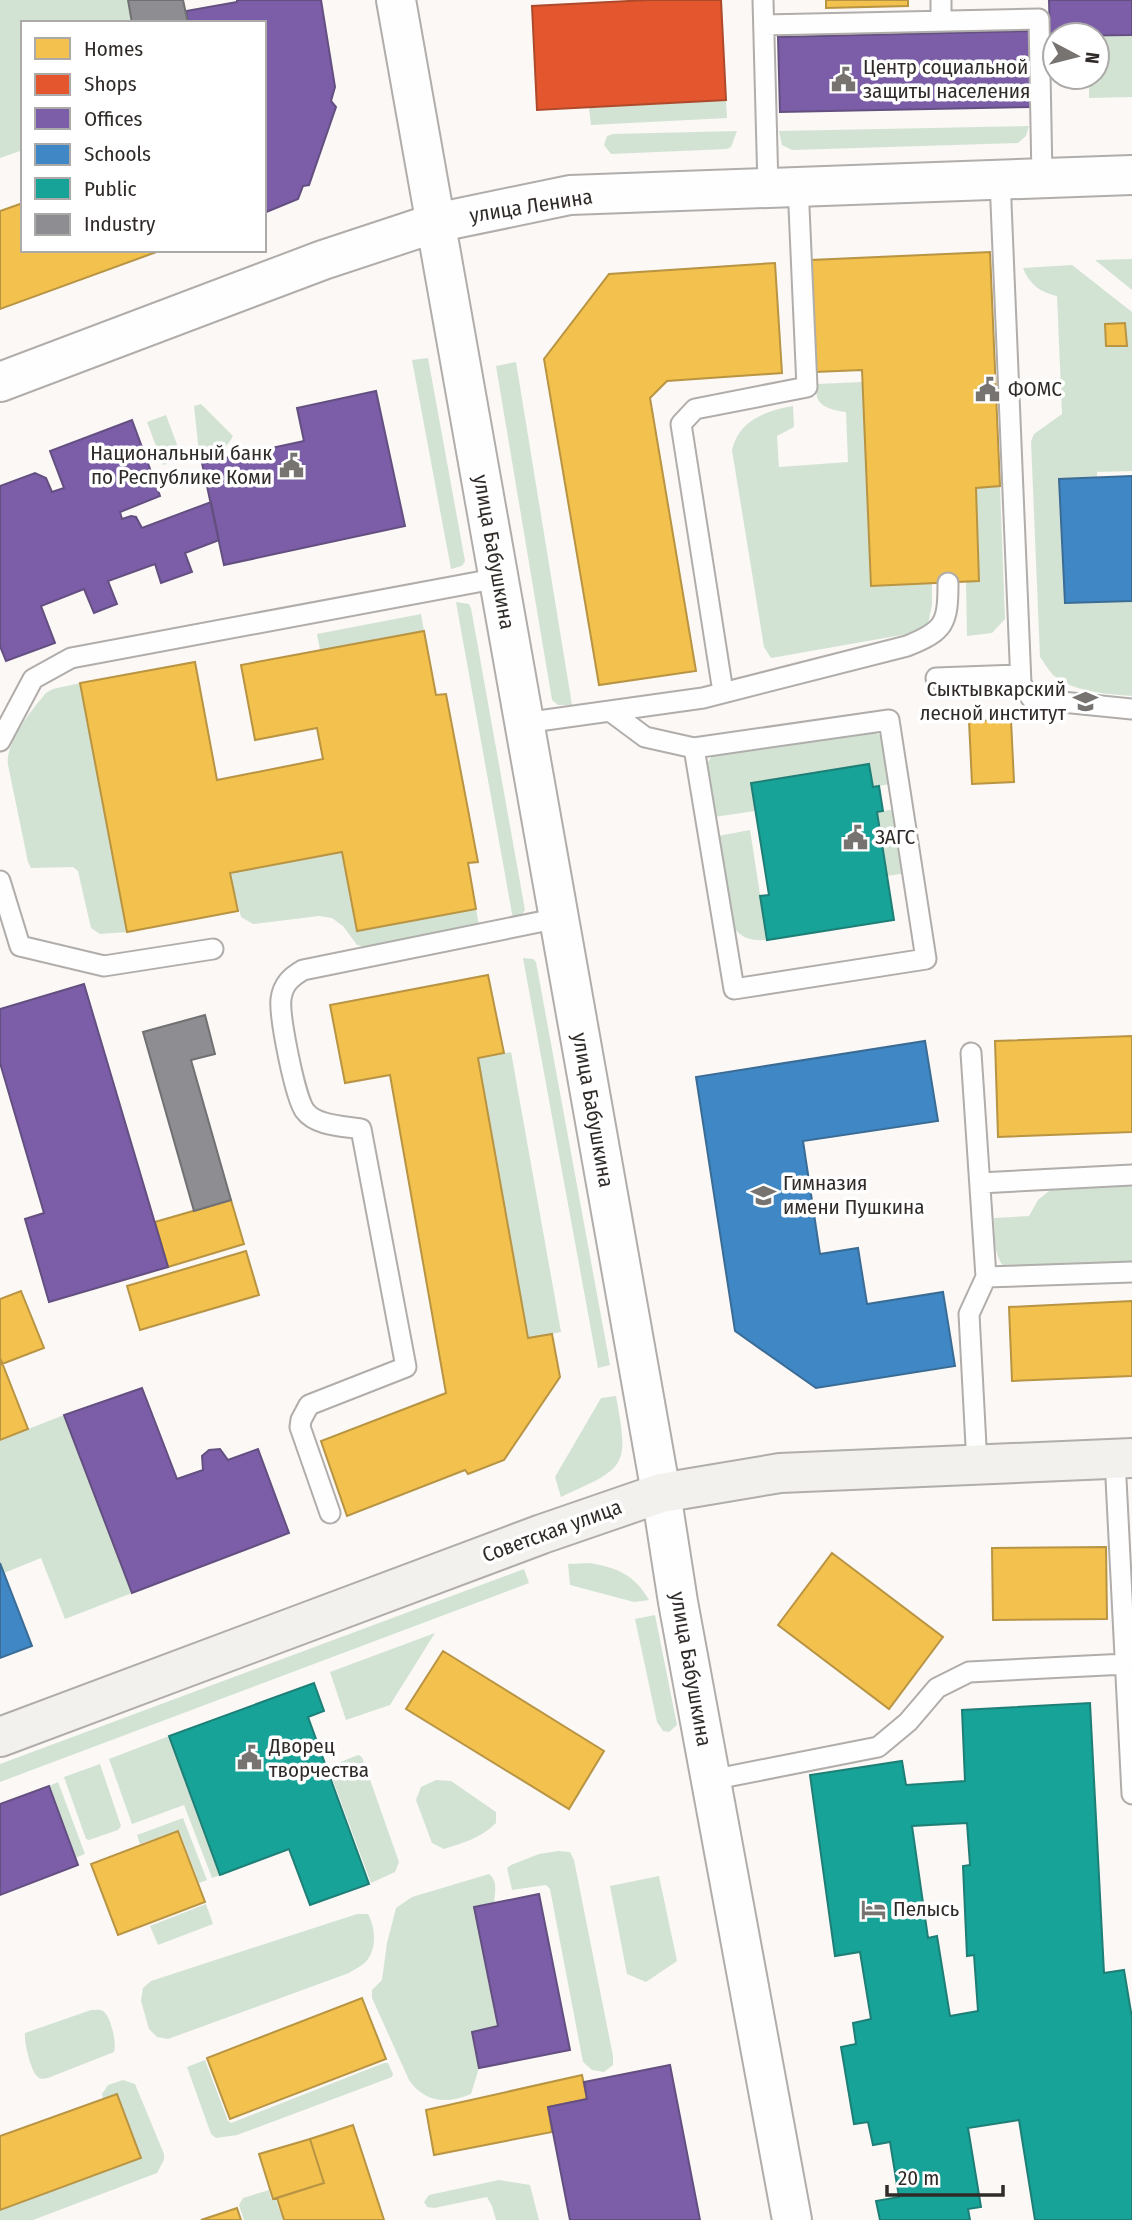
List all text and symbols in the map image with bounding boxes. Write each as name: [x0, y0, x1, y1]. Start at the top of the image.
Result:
legend: [21, 21, 266, 252]
north arrow: [1041, 21, 1111, 91]
text: Homes: [84, 36, 143, 62]
text: N: [1080, 51, 1104, 65]
place label: Центр социальной защиты населения: [863, 54, 1031, 104]
public building icon: Центр социальной защиты населения: [829, 65, 857, 93]
text: Shops: [84, 71, 137, 97]
text: Offices: [84, 106, 143, 132]
text: Schools: [84, 141, 151, 167]
text: Public: [84, 176, 136, 202]
street label: улица Ленина: [468, 183, 594, 229]
text: Industry: [84, 211, 156, 237]
public building icon: ФОМС: [974, 375, 1002, 403]
place label: ФОМС: [1008, 376, 1062, 402]
place label: Национальный банк по Республике Коми: [90, 440, 272, 490]
public building icon: Национальный банк по Республике Коми: [278, 451, 306, 479]
street label: улица Бабушкина: [468, 473, 520, 631]
place label: Сыктывкарский лесной институт: [920, 676, 1066, 726]
school or university icon: Сыктывкарский лесной институт: [1072, 687, 1100, 715]
public building icon: ЗАГС: [841, 823, 869, 851]
place label: ЗАГС: [875, 824, 915, 850]
street label: улица Бабушкина: [567, 1031, 619, 1189]
place label: Гимназия имени Пушкина: [783, 1170, 924, 1220]
school or university icon: Гимназия имени Пушкина: [749, 1181, 777, 1209]
street label: Советская улица: [479, 1494, 625, 1568]
street label: улица Бабушкина: [665, 1590, 717, 1748]
place label: Дворец творчества: [268, 1733, 369, 1783]
public building icon: Дворец творчества: [235, 1744, 263, 1772]
hotel icon: Пелысь: [859, 1895, 887, 1923]
place label: Пелысь: [893, 1896, 960, 1922]
scale bar: [887, 2154, 1002, 2198]
text: 20 m: [898, 2165, 939, 2191]

